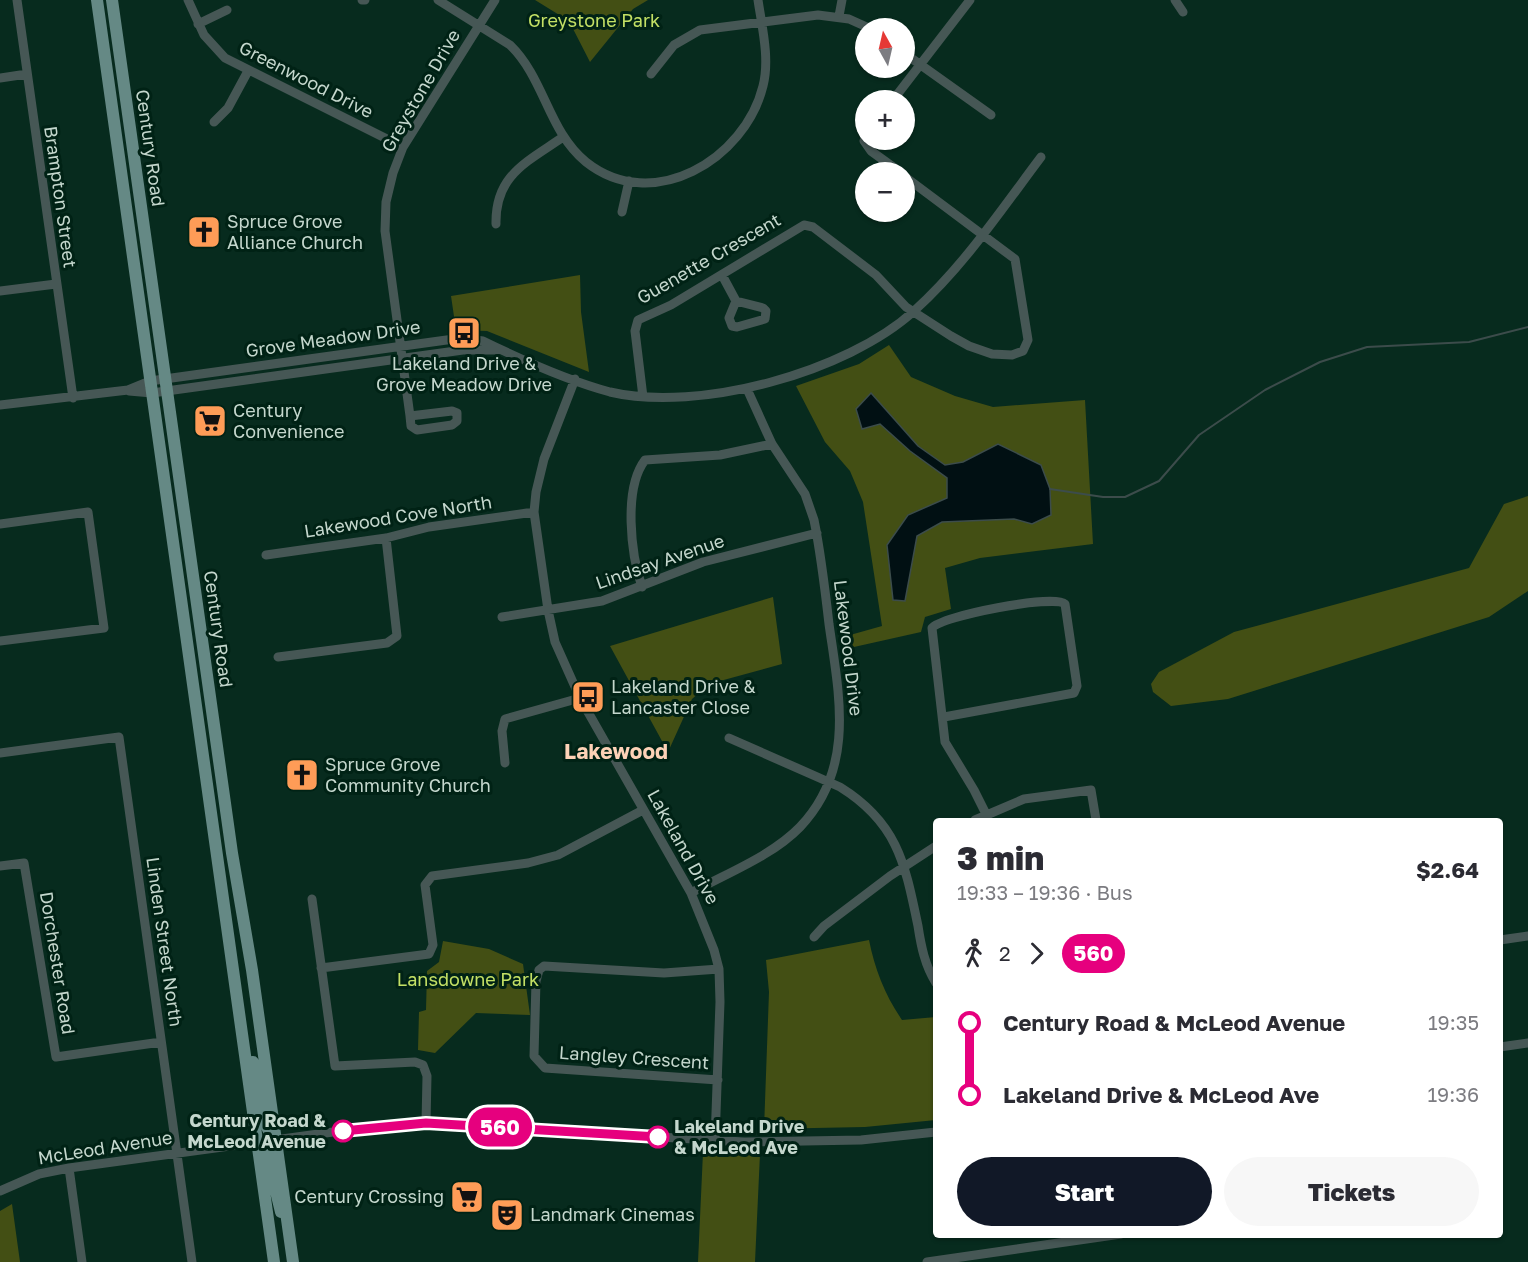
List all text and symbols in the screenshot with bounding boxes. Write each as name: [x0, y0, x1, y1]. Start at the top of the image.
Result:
park label: Greystone Park: [528, 9, 660, 31]
north arrow: [855, 18, 915, 78]
map controls: [855, 18, 915, 222]
street label: Greystone Drive: [376, 25, 464, 156]
street label: Greenwood Drive: [236, 36, 377, 122]
street label: Century Road: [132, 88, 170, 208]
button: +: [855, 90, 915, 150]
street label: Brampton Street: [40, 125, 82, 269]
button: −: [855, 162, 915, 222]
street label: Guenette Crescent: [633, 208, 784, 308]
place label: Spruce Grove Alliance Church: [227, 210, 363, 253]
church icon: Spruce Grove Alliance Church: [186, 214, 222, 250]
street label: Grove Meadow Drive: [244, 315, 422, 361]
bus stop icon: Lakeland Drive & Grove Meadow Drive: [446, 315, 482, 351]
place label: Lakeland Drive & Grove Meadow Drive: [376, 352, 552, 395]
place label: Century Convenience: [233, 399, 345, 442]
supermarket icon: Century Convenience: [192, 403, 228, 439]
street label: Lakewood Cove North: [302, 490, 493, 542]
street label: Lindsay Avenue: [592, 529, 727, 593]
street label: Century Road: [200, 569, 238, 689]
street label: Lakewood Drive: [830, 579, 868, 717]
place label: Lakeland Drive & Lancaster Close: [611, 675, 756, 718]
bus stop icon: Lakeland Drive & Lancaster Close: [570, 679, 606, 715]
district label: Lakewood: [564, 738, 668, 764]
place label: Spruce Grove Community Church: [325, 753, 491, 796]
church icon: Spruce Grove Community Church: [284, 757, 320, 793]
street label: Lakeland Drive: [643, 785, 725, 908]
text: 3 min: [957, 838, 1044, 877]
street label: Linden Street North: [142, 856, 188, 1028]
text: $2.64: [1416, 856, 1479, 883]
text: 19:33 – 19:36 · Bus: [957, 880, 1133, 904]
street label: Dorchester Road: [36, 890, 80, 1036]
icon: walk: [957, 937, 990, 970]
icon: forward: [1020, 937, 1053, 970]
text: 560: [1074, 940, 1113, 966]
text: 2: [999, 941, 1011, 965]
park label: Lansdowne Park: [397, 968, 539, 990]
text: Century Road & McLeod Avenue: [1003, 1009, 1345, 1036]
text: 19:35: [1428, 1010, 1479, 1034]
street label: Langley Crescent: [558, 1041, 710, 1073]
text: Lakeland Drive & McLeod Ave: [1003, 1081, 1319, 1108]
text: 19:36: [1427, 1082, 1479, 1106]
line badge: 560: [466, 1108, 534, 1146]
place label: Century Road & McLeod Avenue: [187, 1109, 326, 1152]
text: 560: [480, 1114, 520, 1140]
place label: Lakeland Drive & McLeod Ave: [674, 1115, 805, 1158]
marker: Century Road & McLeod Avenue: [332, 1120, 354, 1142]
street label: McLeod Avenue: [36, 1126, 174, 1168]
marker: Lakeland Drive & McLeod Ave: [647, 1126, 669, 1148]
button: Start: [957, 1157, 1212, 1226]
button: Tickets: [1224, 1157, 1479, 1226]
supermarket icon: Century Crossing: [449, 1179, 485, 1215]
place label: Century Crossing: [294, 1185, 444, 1207]
theatre icon: Landmark Cinemas: [489, 1197, 525, 1233]
place label: Landmark Cinemas: [530, 1203, 695, 1225]

